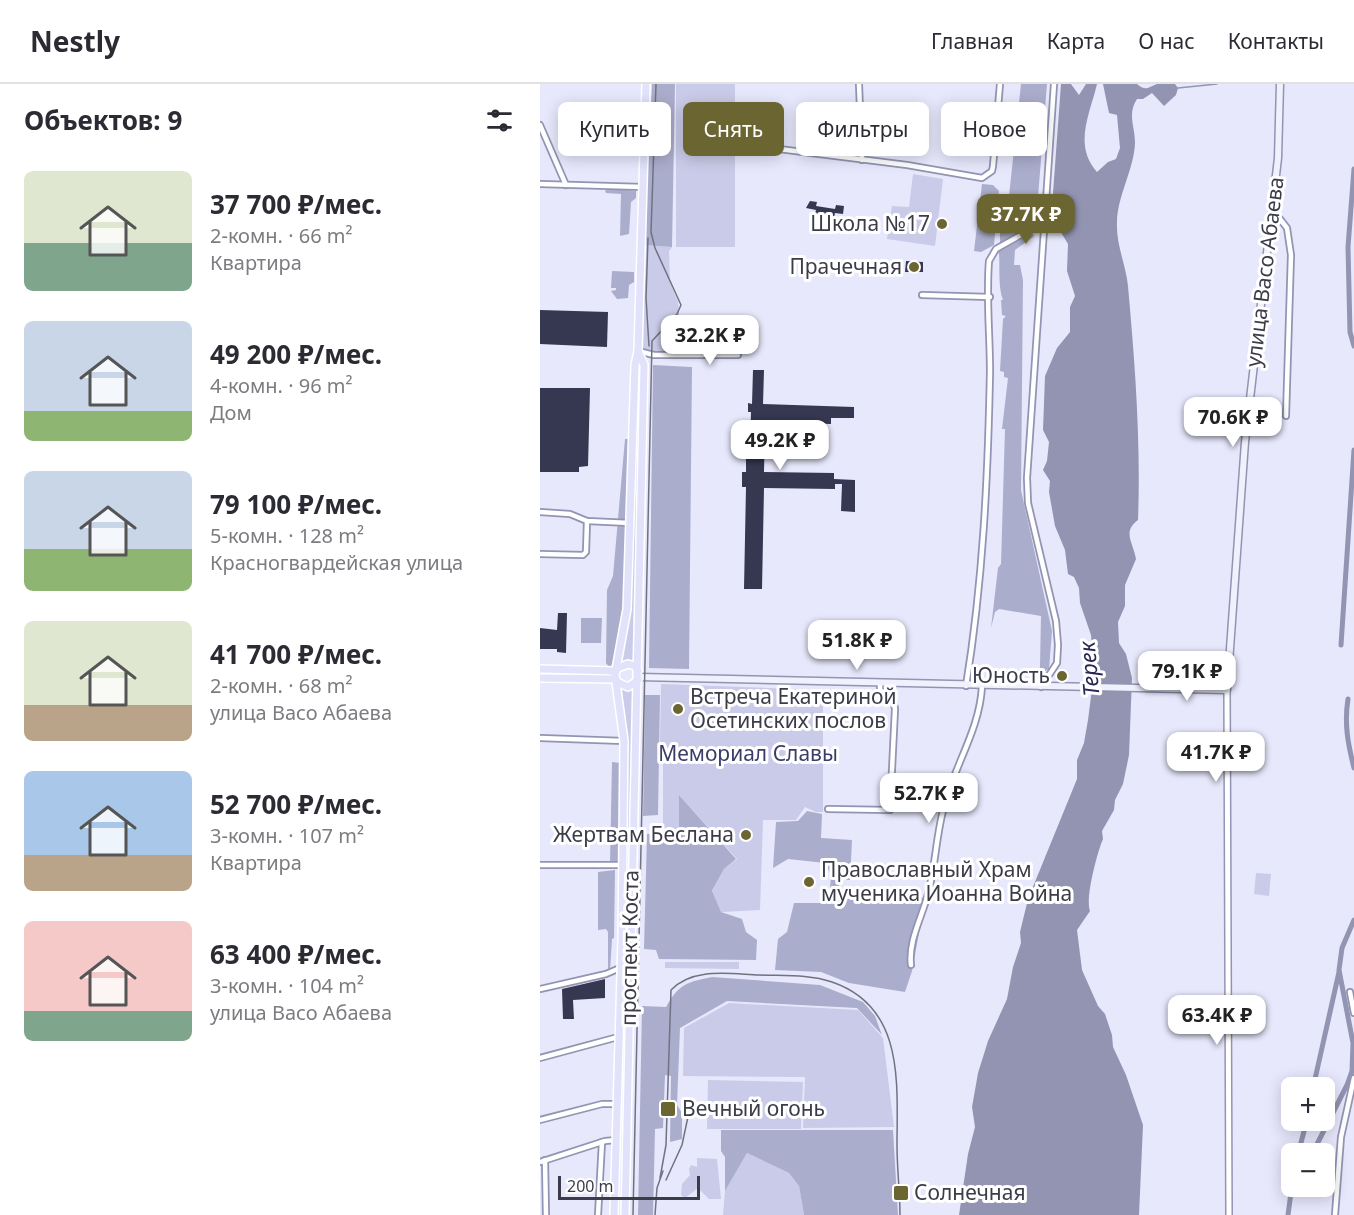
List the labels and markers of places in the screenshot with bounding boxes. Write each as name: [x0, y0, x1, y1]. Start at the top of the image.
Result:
pin: 37.7K ₽: [971, 194, 1081, 245]
place label: Школа №17: [810, 209, 930, 237]
marker: Школа №17: [935, 217, 949, 231]
place label: Прачечная: [789, 252, 902, 280]
marker: Прачечная: [907, 260, 921, 274]
pin: 32.2K ₽: [655, 315, 765, 366]
pin: 70.6K ₽: [1178, 397, 1288, 448]
pin: 49.2K ₽: [725, 420, 835, 471]
pin: 51.8K ₽: [802, 620, 912, 671]
pin: 79.1K ₽: [1132, 651, 1242, 702]
place label: Юность: [972, 661, 1050, 689]
marker: Юность: [1055, 669, 1069, 683]
place label: Встреча Екатериной Осетинских послов: [690, 682, 897, 734]
marker: Встреча Екатериной Осетинских послов: [671, 702, 685, 716]
pin: 41.7K ₽: [1161, 732, 1271, 783]
pin: 52.7K ₽: [874, 773, 984, 824]
place label: Жертвам Беслана: [553, 820, 734, 848]
marker: Жертвам Беслана: [739, 828, 753, 842]
place label: Православный Храм мученика Иоанна Война: [821, 855, 1072, 907]
marker: Православный Храм мученика Иоанна Война: [802, 875, 816, 889]
pin: 63.4K ₽: [1162, 995, 1272, 1046]
place label: Вечный огонь: [682, 1094, 825, 1122]
marker: Вечный огонь: [659, 1100, 677, 1118]
place label: Солнечная: [914, 1178, 1026, 1206]
marker: Солнечная: [892, 1184, 910, 1202]

